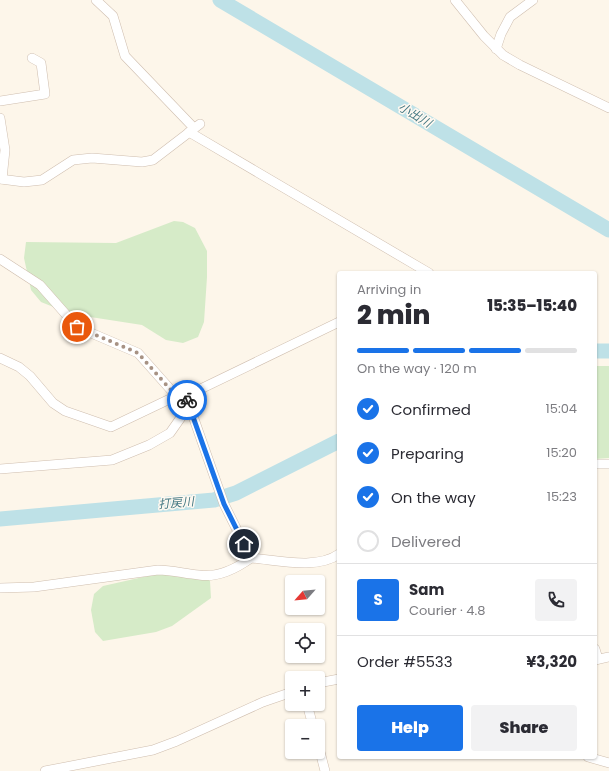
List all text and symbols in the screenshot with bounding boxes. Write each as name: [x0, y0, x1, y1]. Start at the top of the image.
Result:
water label: 小出川: [395, 98, 437, 132]
text: Arriving in: [357, 280, 421, 299]
text: 15:35–15:40: [487, 295, 577, 316]
text: 2 min: [357, 297, 430, 333]
pin: [60, 310, 94, 344]
icon: bag: [66, 316, 88, 338]
text: On the way · 120 m: [357, 359, 477, 378]
courier: [167, 380, 207, 420]
icon: bike: [176, 389, 198, 411]
icon: check: [357, 398, 379, 420]
text: Confirmed: [391, 399, 471, 420]
text: 15:04: [546, 399, 577, 418]
icon: check: [357, 442, 379, 464]
text: Preparing: [391, 443, 464, 464]
text: 15:20: [546, 443, 577, 462]
icon: check: [357, 486, 379, 508]
text: On the way: [391, 487, 476, 508]
text: 15:23: [547, 487, 577, 506]
water label: 打戻川: [157, 492, 197, 513]
pin: [227, 527, 261, 561]
text: Delivered: [391, 531, 461, 552]
icon: home: [233, 533, 255, 555]
north arrow: [285, 575, 325, 615]
map controls: [285, 575, 325, 759]
text: Sam: [409, 579, 444, 600]
button: phone: [535, 579, 577, 621]
text: S: [373, 589, 383, 610]
text: Courier · 4.8: [409, 601, 485, 620]
button: locate: [285, 623, 325, 663]
text: Order #5533: [357, 651, 453, 672]
text: ¥3,320: [526, 651, 577, 672]
button: +: [285, 671, 325, 711]
button: Help: [357, 705, 463, 751]
button: Share: [471, 705, 577, 751]
button: −: [285, 719, 325, 759]

